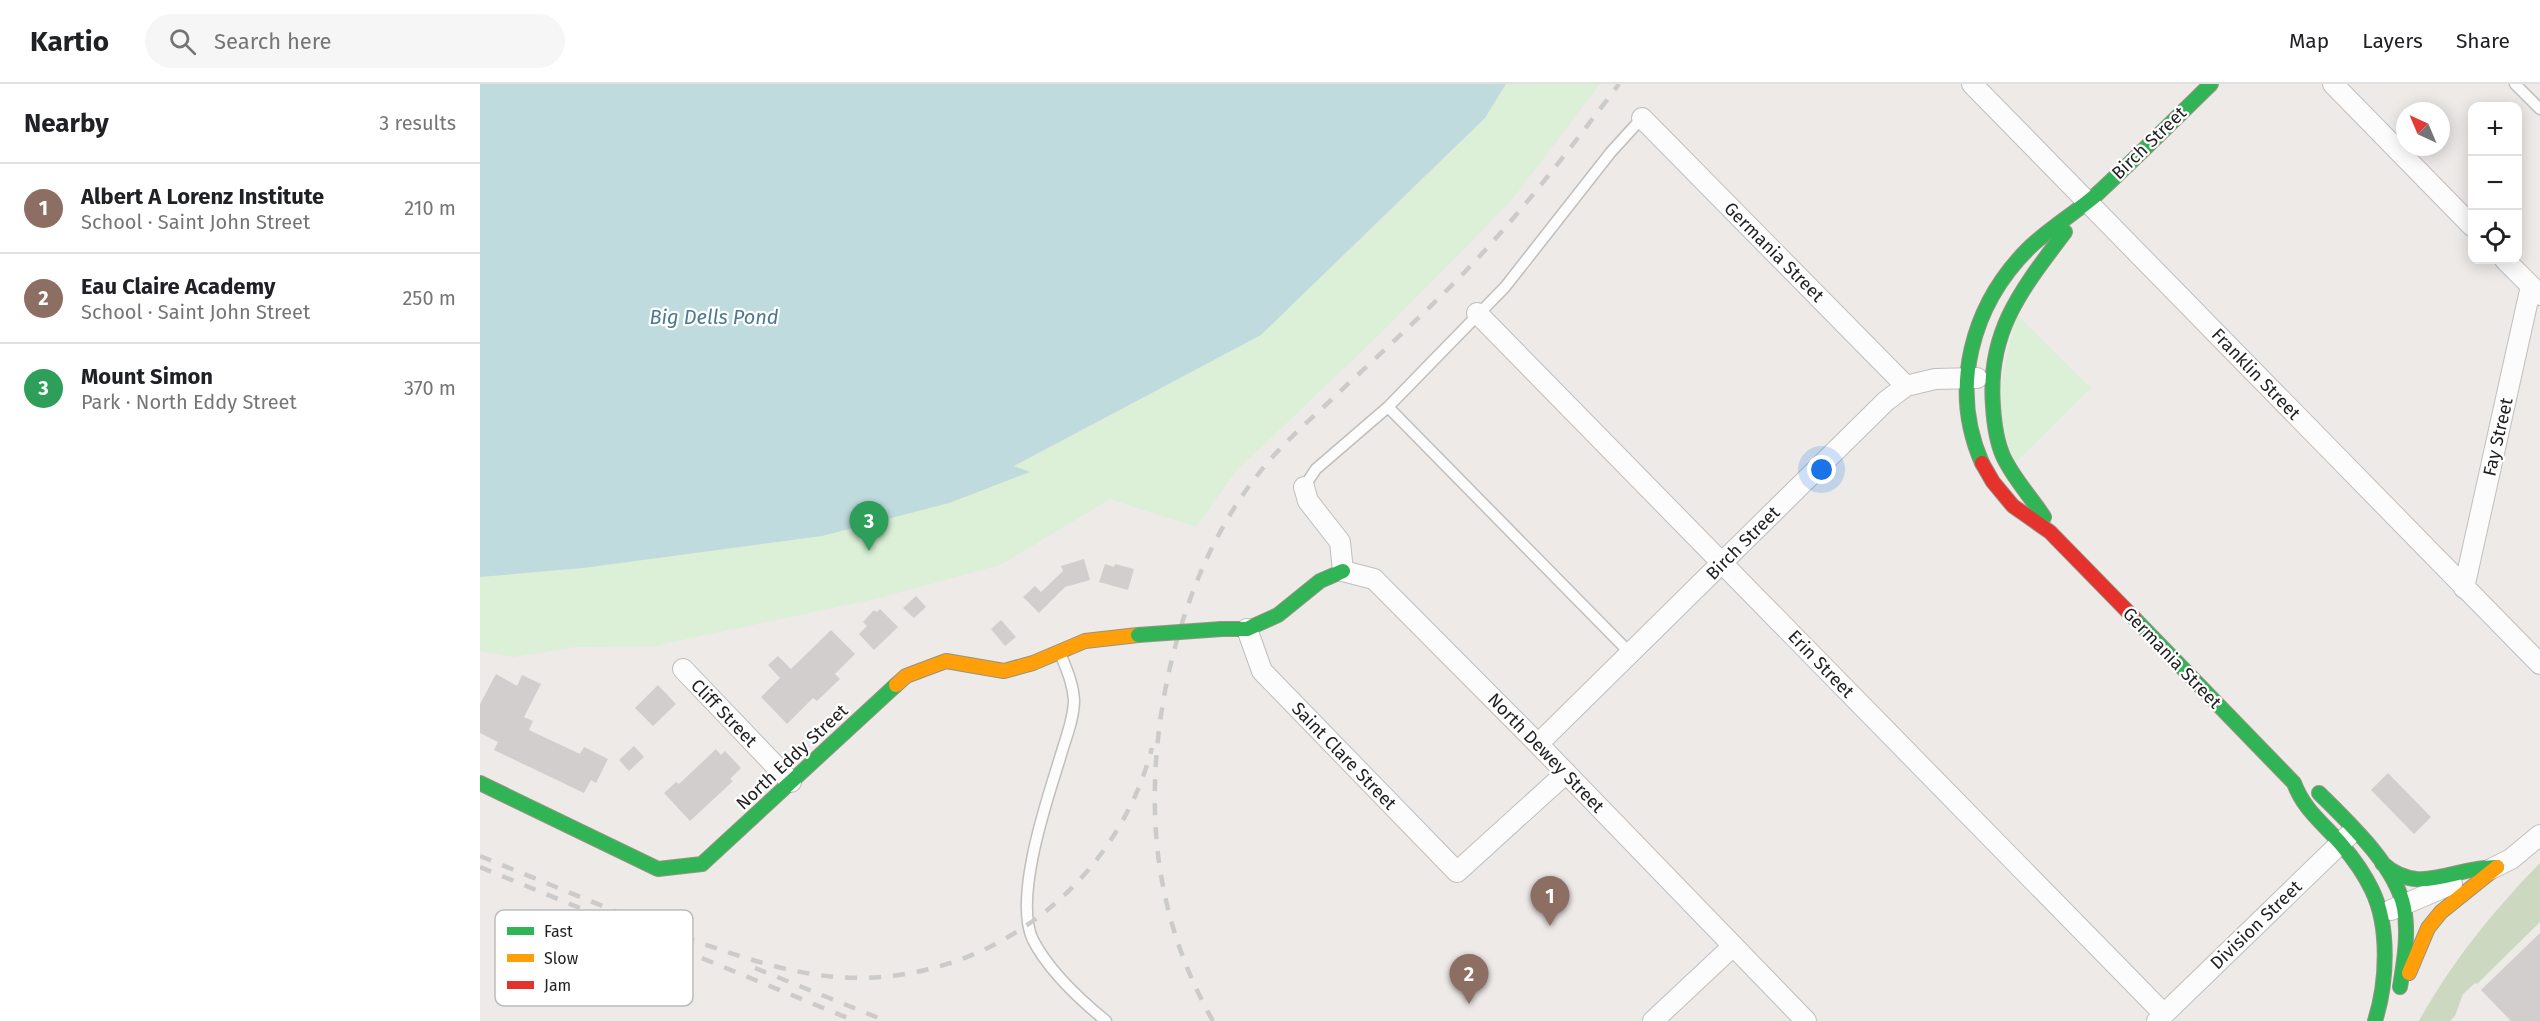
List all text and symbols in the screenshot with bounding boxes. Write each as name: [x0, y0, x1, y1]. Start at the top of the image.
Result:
search box: [145, 14, 565, 68]
text: Kartio: [30, 25, 109, 58]
icon: search: [166, 25, 199, 58]
text: Search here: [214, 28, 332, 55]
text: Map: [2289, 28, 2329, 54]
text: Layers: [2362, 28, 2423, 54]
text: Share: [2456, 28, 2510, 54]
street label: Birch Street: [2107, 102, 2191, 184]
north arrow: [2396, 102, 2450, 156]
map controls: [2468, 102, 2522, 264]
button: +: [2468, 102, 2522, 156]
text: Nearby: [24, 108, 109, 139]
text: 3 results: [379, 111, 456, 135]
button: −: [2468, 156, 2522, 210]
text: Albert A Lorenz Institute: [81, 183, 324, 210]
text: 1: [39, 196, 48, 220]
text: 210 m: [404, 196, 456, 220]
street label: Germania Street: [1719, 197, 1829, 307]
text: School · Saint John Street: [81, 210, 310, 234]
button: locate: [2468, 210, 2522, 264]
text: Eau Claire Academy: [81, 273, 275, 300]
text: 2: [38, 286, 49, 310]
text: 250 m: [402, 286, 456, 310]
text: School · Saint John Street: [81, 300, 310, 324]
water label: Big Dells Pond: [649, 305, 779, 329]
street label: Franklin Street: [2207, 324, 2305, 425]
text: Mount Simon: [81, 363, 213, 390]
text: 3: [38, 376, 49, 400]
text: 370 m: [404, 376, 456, 400]
text: Park · North Eddy Street: [81, 390, 297, 414]
street label: Fay Street: [2478, 395, 2518, 478]
your location: [1807, 455, 1836, 484]
street label: Birch Street: [1702, 501, 1785, 584]
pin: 3: [850, 502, 888, 551]
street label: Germania Street: [2118, 603, 2226, 714]
street label: Erin Street: [1783, 626, 1859, 703]
street label: Cliff Street: [686, 674, 762, 752]
street label: North Dewey Street: [1483, 689, 1609, 818]
street label: Saint Clare Street: [1287, 698, 1401, 815]
street label: North Eddy Street: [732, 699, 853, 814]
street label: Division Street: [2206, 875, 2307, 974]
pin: 1: [1530, 876, 1570, 926]
legend: [495, 910, 693, 1006]
text: Fast: [544, 922, 573, 941]
text: Slow: [544, 949, 579, 968]
pin: 2: [1450, 954, 1488, 1004]
text: Jam: [544, 976, 571, 995]

